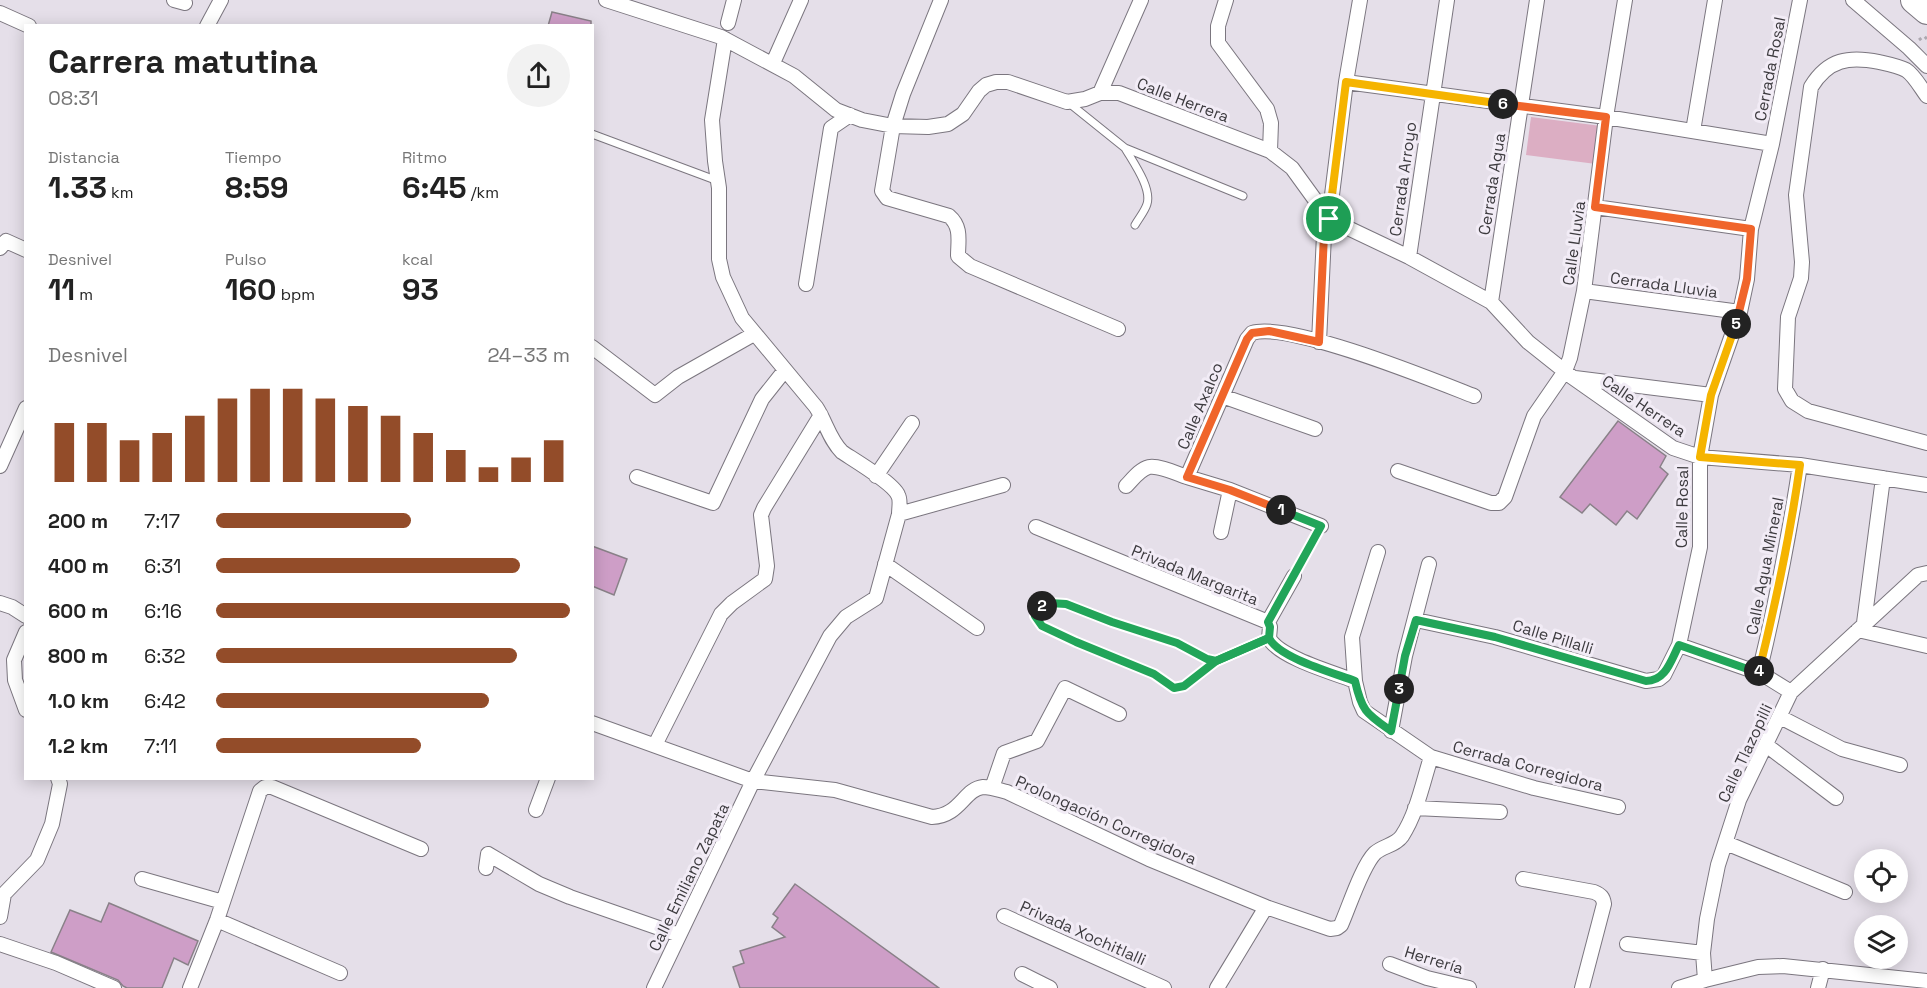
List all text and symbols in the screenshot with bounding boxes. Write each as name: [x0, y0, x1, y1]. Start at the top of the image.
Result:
street label: Cerrada Rosal: [1750, 15, 1790, 123]
text: Carrera matutina: [48, 41, 318, 83]
button: share: [507, 44, 570, 107]
street label: Calle Herrera: [1134, 73, 1232, 127]
text: 08:31: [48, 85, 99, 111]
pin: 6: [1488, 89, 1518, 119]
text: 6: [1498, 93, 1508, 114]
street label: Cerrada Arroyo: [1385, 120, 1421, 238]
street label: Cerrada Agua: [1474, 131, 1510, 237]
text: Distancia: [48, 147, 120, 168]
text: Tiempo: [225, 147, 282, 168]
text: Ritmo: [402, 147, 447, 168]
text: 1.33: [48, 168, 107, 207]
text: 8:59: [225, 168, 288, 207]
text: 6:45: [402, 168, 467, 207]
text: km: [107, 182, 133, 203]
text: /km: [467, 182, 499, 203]
pin: [1303, 193, 1354, 244]
street label: Calle Lluvia: [1558, 199, 1590, 287]
icon: arrive: [1312, 202, 1345, 235]
text: Desnivel: [48, 249, 112, 270]
text: Pulso: [225, 249, 267, 270]
text: kcal: [402, 249, 433, 270]
street label: Cerrada Lluvia: [1609, 267, 1719, 303]
text: 11: [48, 270, 75, 309]
text: 160: [225, 270, 277, 309]
text: 93: [402, 270, 439, 309]
text: m: [75, 284, 93, 305]
text: bpm: [277, 284, 315, 305]
pin: 5: [1721, 309, 1751, 339]
text: 5: [1731, 313, 1741, 334]
text: Desnivel: [48, 342, 128, 368]
text: 24–33 m: [487, 342, 570, 368]
street label: Calle Axalco: [1172, 359, 1228, 453]
street label: Calle Herrera: [1598, 370, 1690, 442]
street label: Calle Rosal: [1671, 466, 1693, 548]
pin: 1: [1266, 495, 1296, 525]
street label: Calle Agua Mineral: [1741, 495, 1789, 637]
text: 1: [1277, 499, 1285, 520]
text: 200 m: [48, 508, 108, 534]
text: 7:17: [144, 508, 180, 534]
street label: Privada Margarita: [1128, 540, 1262, 610]
text: 400 m: [48, 553, 109, 579]
text: 6:31: [144, 553, 181, 579]
pin: 2: [1027, 591, 1057, 621]
text: 2: [1037, 595, 1047, 616]
text: 600 m: [48, 598, 108, 624]
text: 6:16: [144, 598, 182, 624]
street label: Calle Pillalli: [1510, 615, 1596, 659]
text: 800 m: [48, 643, 108, 669]
text: 6:32: [144, 643, 185, 669]
pin: 4: [1744, 656, 1774, 686]
text: 4: [1754, 660, 1764, 681]
pin: 3: [1384, 674, 1414, 704]
text: 3: [1394, 678, 1404, 699]
text: 1.0 km: [48, 688, 109, 714]
text: 6:42: [144, 688, 186, 714]
street label: Calle Tlazopilli: [1713, 700, 1777, 806]
text: 1.2 km: [48, 733, 108, 759]
text: 7:11: [144, 733, 177, 759]
street label: Cerrada Corregidora: [1450, 736, 1606, 796]
street label: Prolongación Corregidora: [1012, 771, 1200, 869]
street label: Calle Emiliano Zapata: [644, 799, 734, 955]
map controls: [1854, 849, 1908, 969]
button: locate: [1854, 849, 1908, 903]
street label: Privada Xochitlalli: [1017, 896, 1149, 970]
button: layers: [1854, 915, 1908, 969]
street label: Herrería: [1402, 941, 1466, 979]

